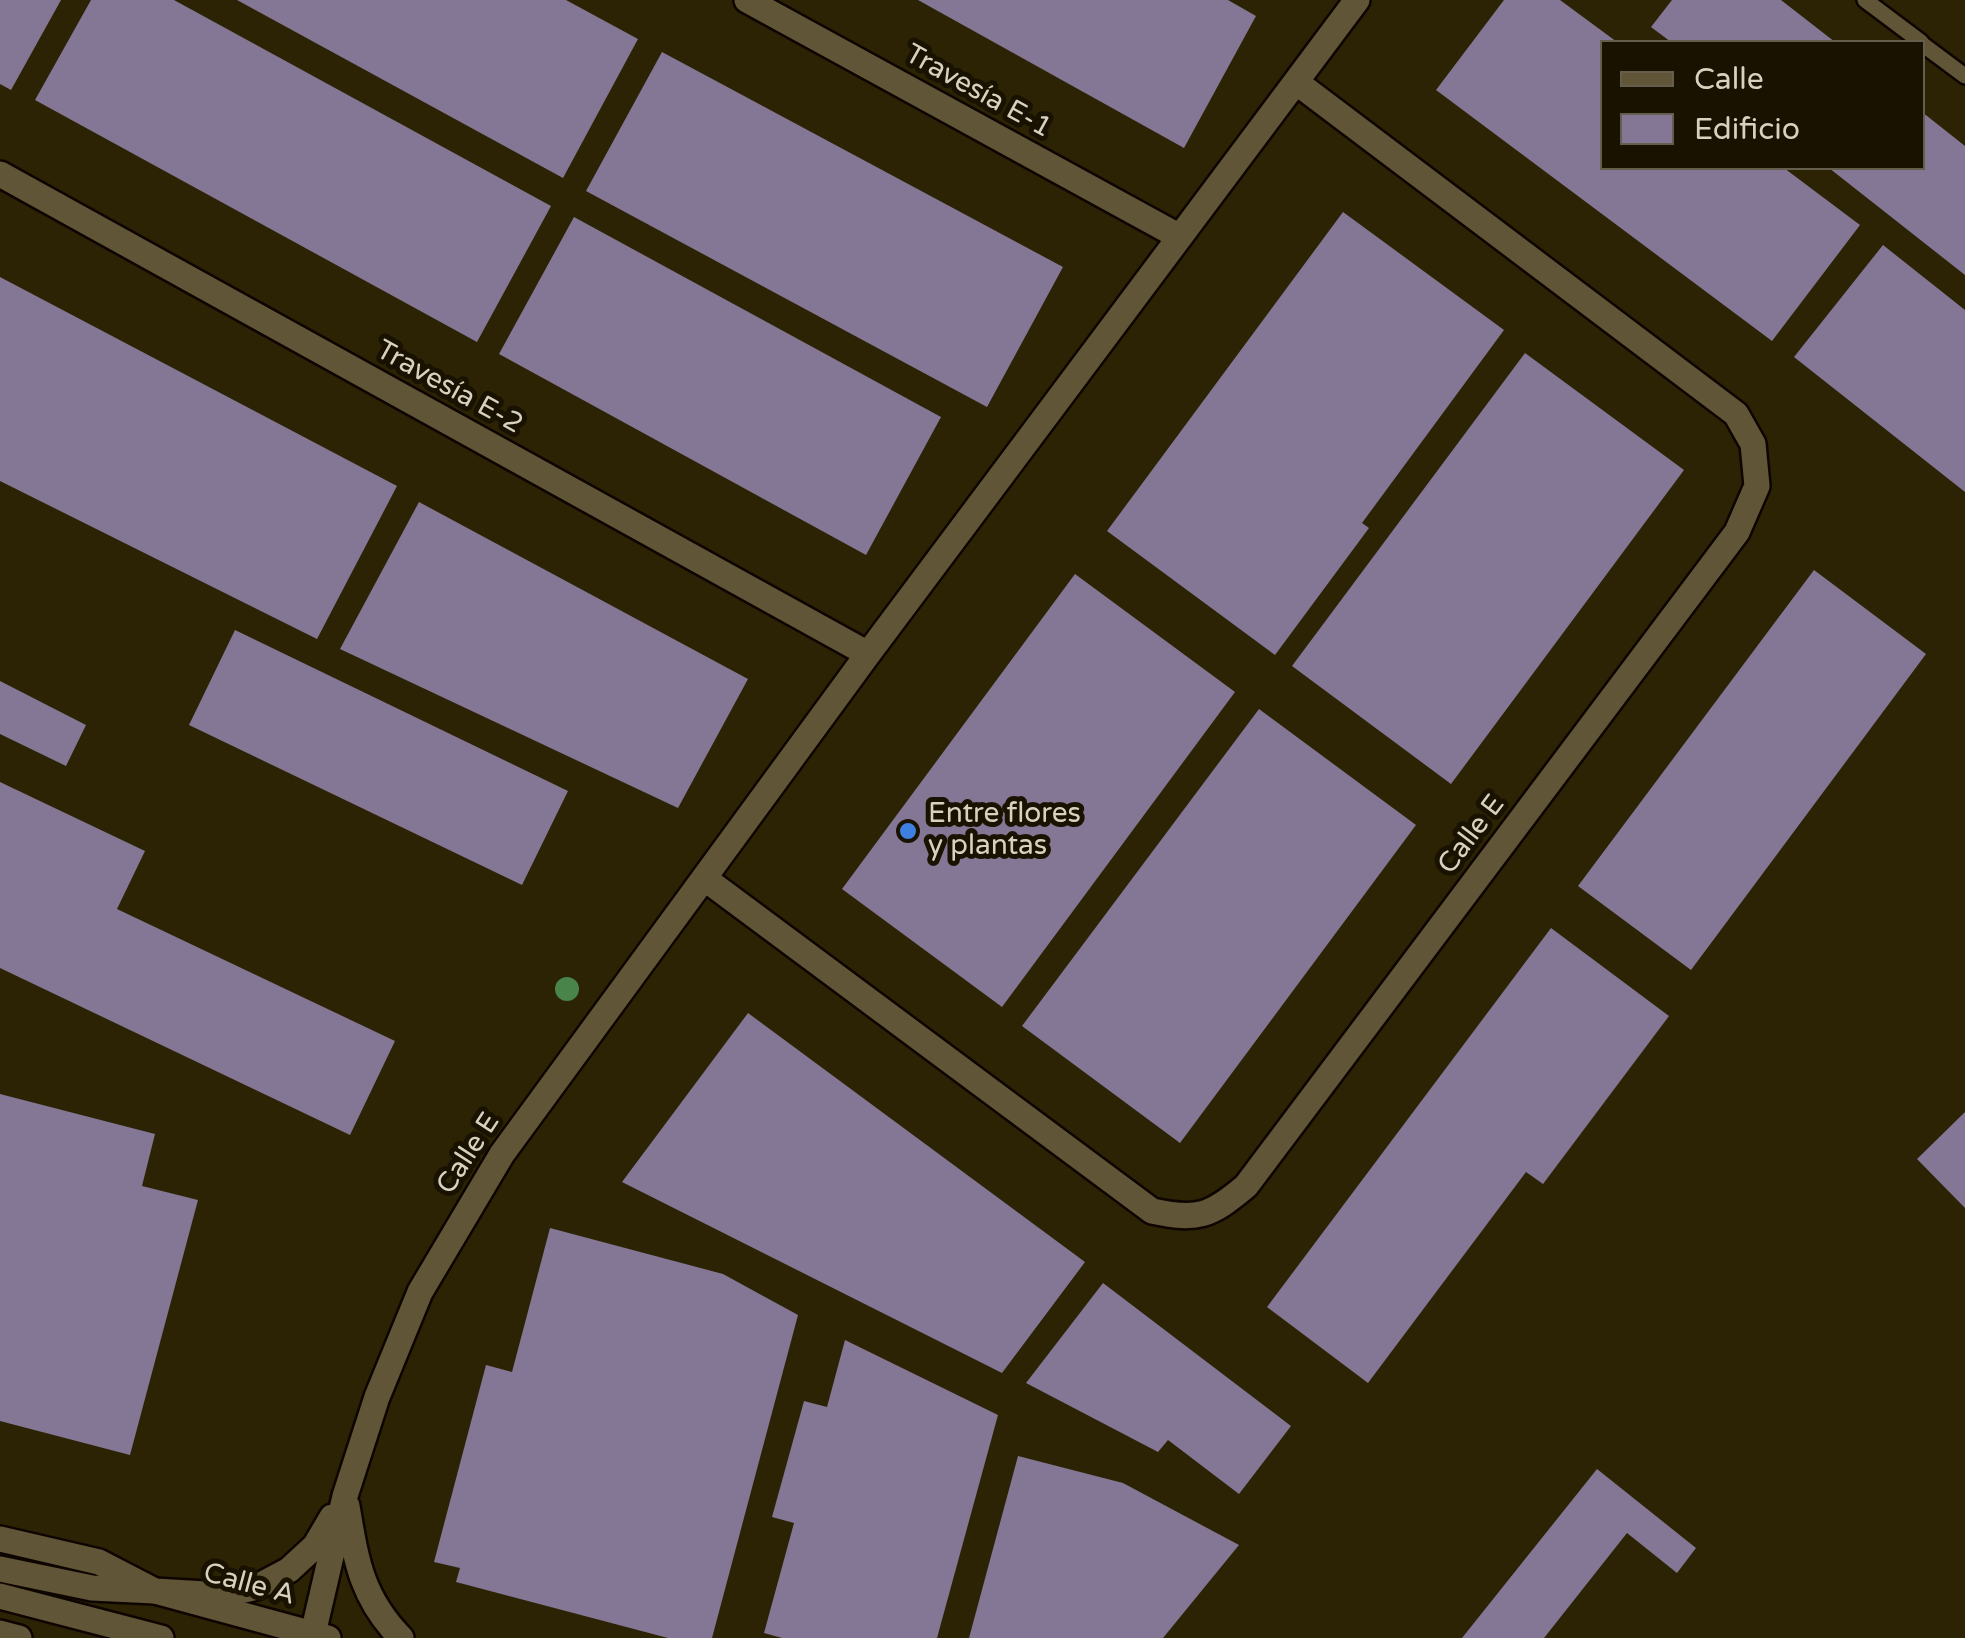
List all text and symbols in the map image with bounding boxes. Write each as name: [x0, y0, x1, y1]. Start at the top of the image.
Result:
street label: Travesía E-1: [899, 38, 1057, 146]
legend: [1600, 40, 1925, 170]
text: Calle: [1694, 61, 1764, 98]
text: Edificio: [1694, 111, 1800, 148]
street label: Travesía E-2: [370, 334, 528, 442]
street label: Calle E: [1431, 789, 1513, 881]
place label: Entre flores y plantas: [928, 798, 1081, 864]
marker: Entre flores y plantas: [897, 820, 919, 842]
street label: Calle E: [430, 1107, 508, 1201]
street label: Calle A: [200, 1557, 298, 1613]

